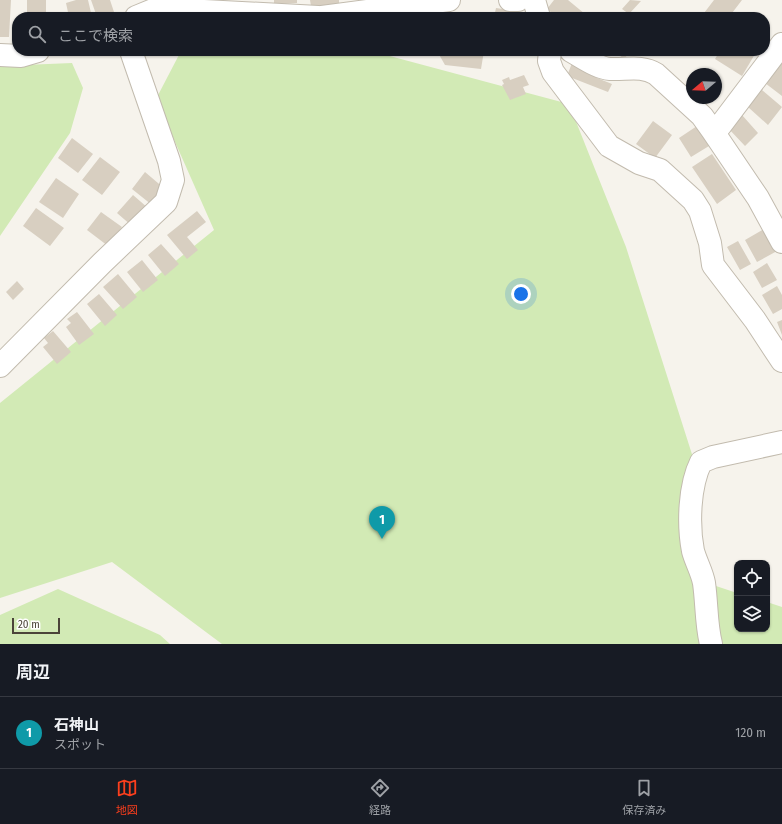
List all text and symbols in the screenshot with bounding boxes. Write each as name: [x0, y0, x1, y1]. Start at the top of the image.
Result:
search box: [12, 12, 770, 56]
icon: search: [26, 23, 48, 45]
text: ここで検索: [58, 27, 133, 45]
north arrow: [686, 68, 722, 104]
your location: [511, 284, 531, 304]
pin: 1: [369, 506, 395, 539]
map controls: [734, 560, 770, 632]
button: locate: [734, 560, 770, 596]
button: layers: [734, 596, 770, 632]
scale bar: [12, 616, 60, 635]
text: 20 m: [18, 618, 40, 631]
text: 周辺: [16, 662, 50, 683]
text: 石神山: [54, 716, 99, 734]
text: 1: [26, 725, 32, 740]
text: 120 m: [735, 725, 766, 740]
text: スポット: [54, 737, 106, 752]
tab: 地図: [116, 777, 138, 817]
tab: 経路: [369, 777, 391, 817]
tab: 保存済み: [622, 777, 666, 817]

